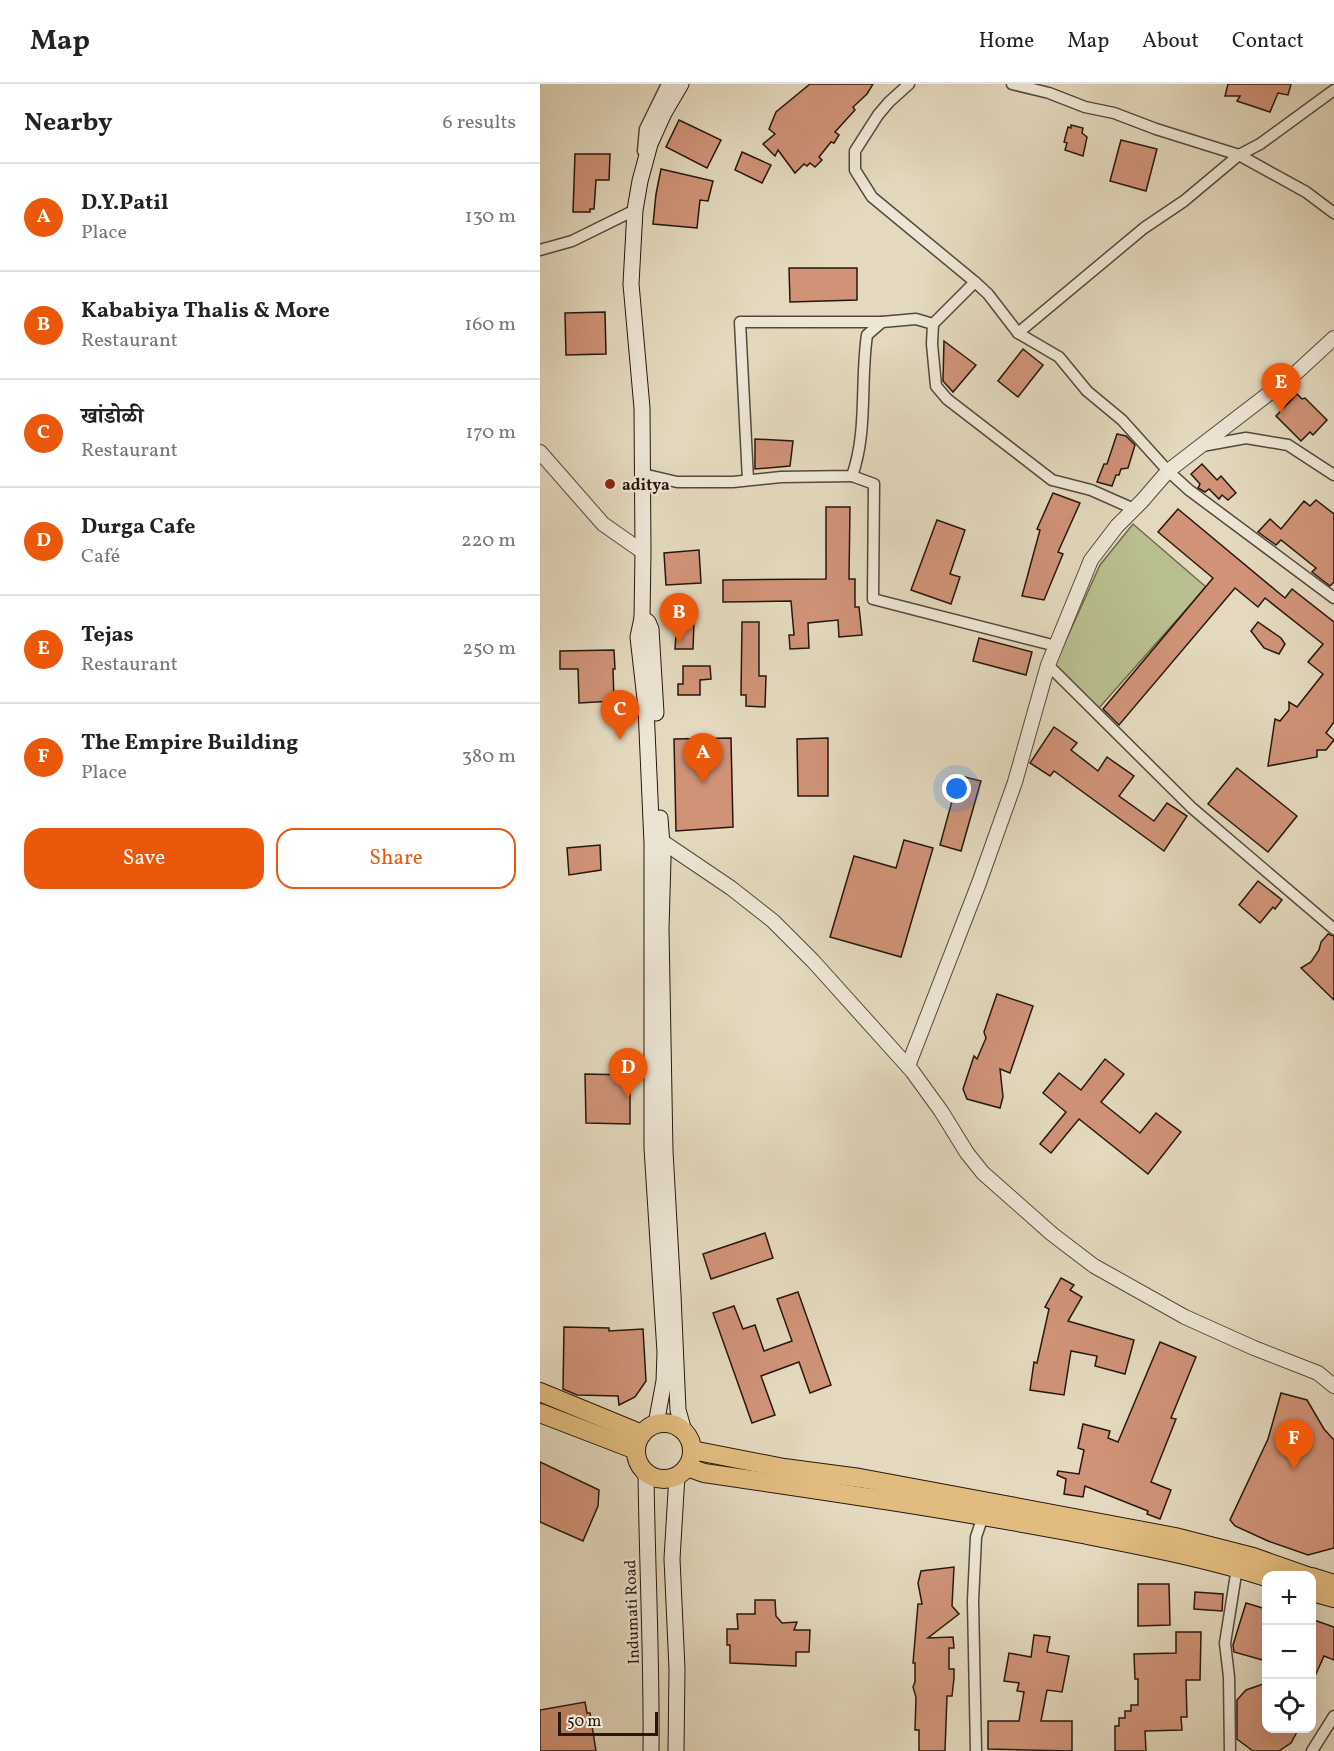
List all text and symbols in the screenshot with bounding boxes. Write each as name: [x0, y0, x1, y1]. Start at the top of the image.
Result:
text: Map: [30, 22, 90, 61]
text: Home: [979, 27, 1034, 56]
text: Map: [1067, 27, 1109, 56]
text: About: [1142, 27, 1199, 56]
text: Contact: [1232, 27, 1304, 56]
text: Nearby: [24, 105, 113, 141]
text: 6 results: [443, 109, 516, 137]
text: D.Y.Patil: [81, 188, 169, 219]
text: A: [36, 203, 51, 231]
text: 130 m: [465, 203, 516, 231]
text: Place: [81, 219, 127, 247]
text: Kababiya Thalis & More: [81, 296, 330, 327]
text: B: [37, 311, 50, 339]
text: 160 m: [464, 311, 516, 339]
text: Restaurant: [81, 327, 178, 355]
pin: E: [1262, 364, 1300, 413]
text: खांडोळी: [81, 402, 143, 433]
text: C: [37, 419, 50, 447]
text: 170 m: [466, 419, 516, 447]
text: Restaurant: [81, 437, 178, 465]
place label: aditya: [622, 475, 670, 497]
marker: aditya: [603, 477, 617, 491]
text: Durga Cafe: [81, 512, 196, 543]
text: D: [36, 527, 51, 555]
text: 220 m: [461, 527, 516, 555]
text: Café: [81, 543, 120, 571]
pin: B: [660, 594, 698, 643]
text: Tejas: [81, 620, 134, 651]
text: E: [37, 635, 50, 663]
text: 250 m: [462, 635, 516, 663]
text: Restaurant: [81, 651, 178, 679]
pin: C: [600, 690, 640, 740]
text: The Empire Building: [81, 728, 298, 759]
pin: A: [684, 734, 722, 783]
text: F: [38, 743, 49, 771]
text: 380 m: [462, 743, 516, 771]
text: Place: [81, 759, 127, 787]
your location: [942, 774, 971, 803]
button: Save: [24, 828, 264, 889]
button: Share: [276, 828, 516, 889]
pin: D: [608, 1048, 647, 1098]
pin: F: [1274, 1420, 1314, 1469]
street label: Indumati Road: [620, 1559, 646, 1665]
map controls: [1262, 1571, 1316, 1733]
button: +: [1262, 1571, 1316, 1625]
button: −: [1262, 1625, 1316, 1679]
button: locate: [1262, 1679, 1316, 1733]
scale bar: [558, 1709, 658, 1736]
text: 50 m: [567, 1711, 601, 1733]

